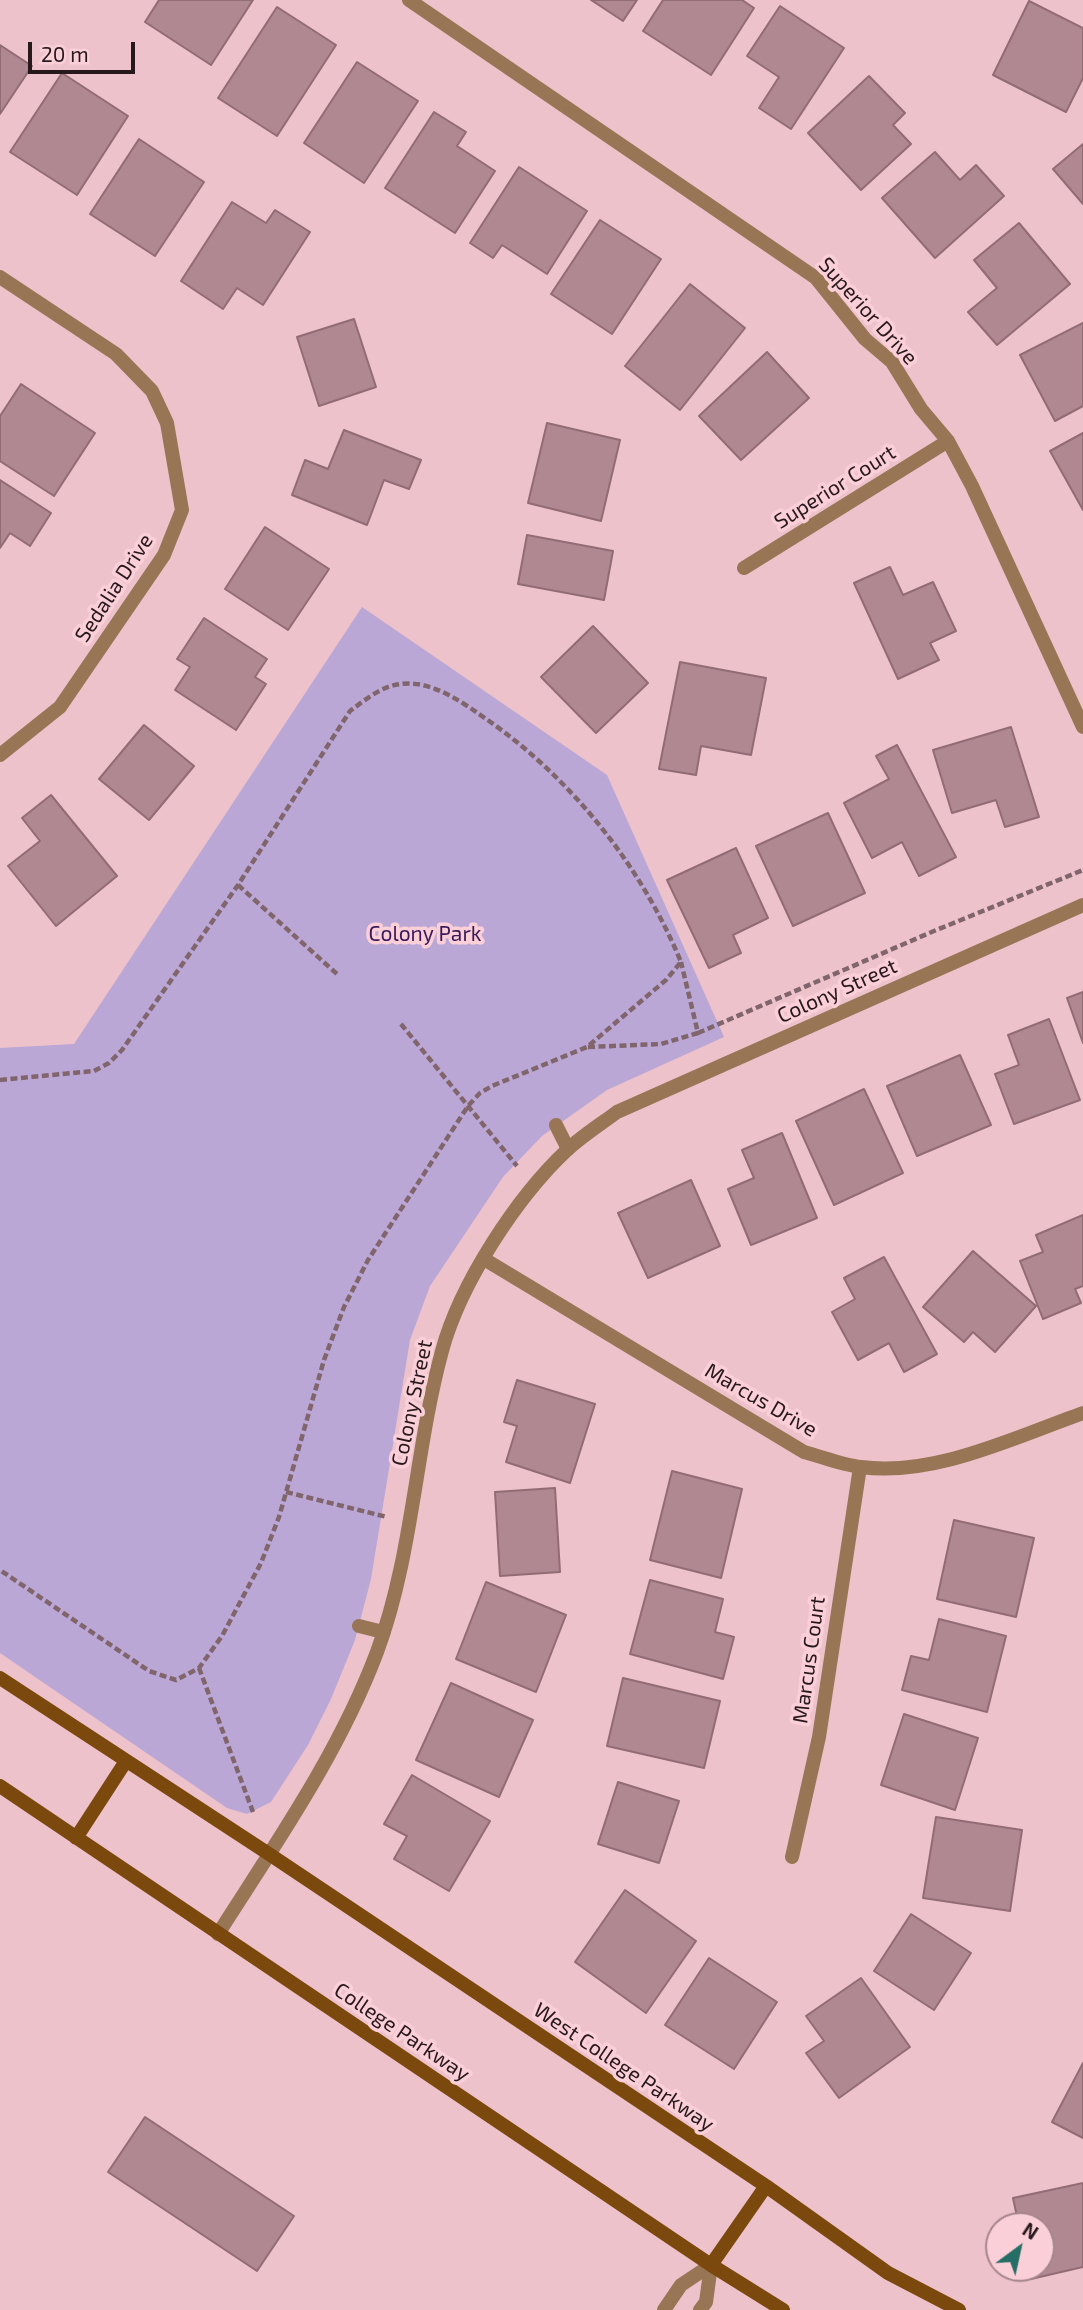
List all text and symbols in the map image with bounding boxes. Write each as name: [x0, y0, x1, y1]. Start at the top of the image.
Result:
scale bar: [32, 28, 138, 72]
text: 20 m: [41, 41, 89, 66]
street label: Superior Drive: [813, 252, 923, 370]
street label: Superior Court: [770, 440, 900, 534]
street label: Sedalia Drive: [70, 529, 158, 647]
park label: Colony Park: [368, 921, 482, 947]
street label: Colony Street: [773, 953, 901, 1029]
street label: Colony Street: [386, 1338, 438, 1468]
street label: Marcus Drive: [700, 1358, 822, 1442]
street label: Marcus Court: [788, 1595, 830, 1725]
street label: College Parkway: [329, 1977, 475, 2087]
street label: West College Parkway: [529, 1997, 719, 2137]
north arrow: [985, 2212, 1055, 2282]
text: N: [1019, 2217, 1043, 2244]

